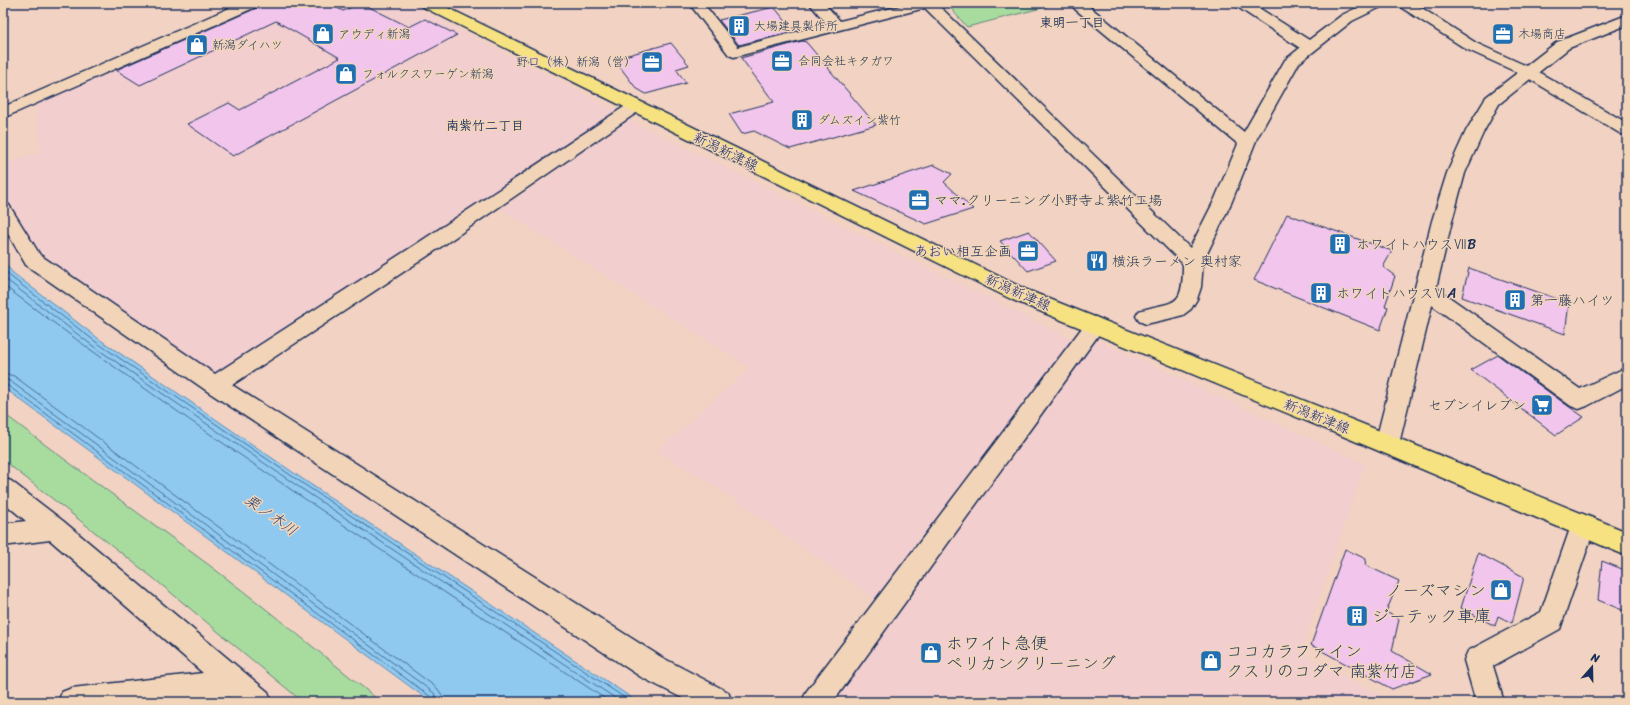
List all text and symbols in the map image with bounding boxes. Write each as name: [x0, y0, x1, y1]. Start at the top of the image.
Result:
district label: 東明一丁目: [1039, 11, 1105, 34]
building icon: 大場建具製作所: [726, 13, 752, 39]
place label: 大場建具製作所: [754, 15, 838, 37]
shop icon: アウディ新潟: [310, 21, 336, 47]
office icon: 木場商店: [1490, 21, 1516, 47]
place label: アウディ新潟: [338, 23, 410, 45]
place label: 木場商店: [1518, 23, 1566, 45]
shop icon: 新潟ダイハツ: [184, 32, 210, 58]
place label: 新潟ダイハツ: [212, 34, 283, 56]
office icon: 合同会社キタガワ: [769, 48, 795, 74]
office icon: 野口（株）新潟（営）: [639, 49, 665, 75]
place label: 合同会社キタガワ: [798, 50, 894, 72]
place label: 野口（株）新潟（営）: [516, 51, 636, 73]
shop icon: フォルクスワーゲン新潟: [333, 61, 359, 87]
place label: フォルクスワーゲン新潟: [362, 63, 494, 85]
building icon: ダムズイン紫竹: [789, 107, 815, 133]
place label: ダムズイン紫竹: [818, 109, 901, 131]
district label: 南紫竹二丁目: [446, 114, 524, 137]
street label: 新潟新津線: [689, 125, 763, 178]
office icon: ママ.クリーニング小野寺よ紫竹工場: [906, 187, 932, 213]
place label: ママ.クリーニング小野寺よ紫竹工場: [934, 188, 1162, 213]
building icon: ホワイトハウスⅦB: [1327, 231, 1353, 257]
place label: ホワイトハウスⅦB: [1356, 232, 1476, 257]
office icon: あおい相互企画: [1015, 238, 1041, 264]
place label: あおい相互企画: [914, 239, 1012, 264]
restaurant icon: 横浜ラーメン 奥村家: [1084, 248, 1110, 274]
place label: 横浜ラーメン 奥村家: [1112, 249, 1242, 274]
street label: 新潟新津線: [981, 267, 1055, 318]
building icon: ホワイトハウスⅥA: [1308, 280, 1334, 306]
place label: ホワイトハウスⅥA: [1336, 281, 1456, 306]
building icon: 第一藤ハイツ: [1502, 287, 1528, 313]
place label: 第一藤ハイツ: [1530, 288, 1614, 313]
street label: 新潟新津線: [1280, 392, 1354, 441]
supermarket icon: セブンイレブン: [1529, 392, 1555, 418]
place label: セブンイレブン: [1428, 393, 1526, 418]
water label: 栗ノ木川: [239, 487, 303, 543]
place label: ノーズマシン: [1385, 575, 1486, 605]
shop icon: ノーズマシン: [1488, 577, 1514, 603]
place label: ジーテック車庫: [1372, 601, 1491, 631]
building icon: ジーテック車庫: [1344, 603, 1370, 629]
place label: ホワイト急便 ペリカンクリーニング: [946, 628, 1116, 678]
place label: ココカラファイン クスリのコダマ 南紫竹店: [1226, 636, 1417, 686]
shop icon: ホワイト急便 ペリカンクリーニング: [918, 640, 944, 666]
north arrow: [1572, 647, 1612, 687]
text: N: [1587, 647, 1602, 668]
shop icon: ココカラファイン クスリのコダマ 南紫竹店: [1198, 648, 1224, 674]

